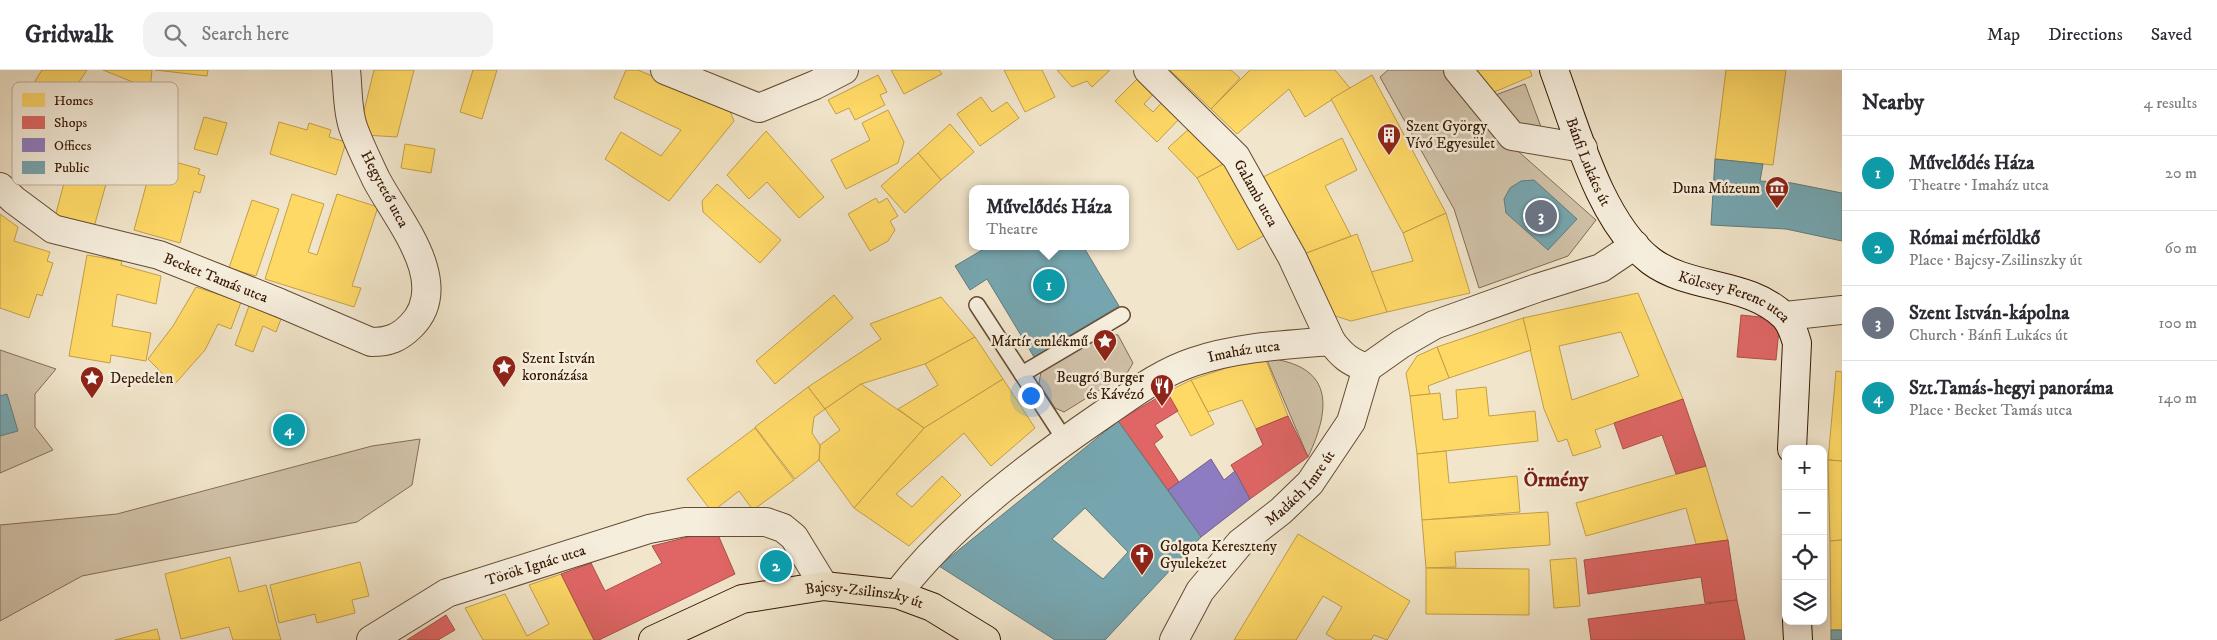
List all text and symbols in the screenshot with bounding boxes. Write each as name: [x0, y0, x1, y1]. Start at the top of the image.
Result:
search box: [143, 12, 493, 57]
text: Gridwalk: [25, 20, 113, 50]
icon: search: [161, 21, 189, 49]
text: Search here: [201, 23, 289, 46]
text: Map: [1987, 24, 2020, 46]
text: Directions: [2048, 24, 2123, 46]
text: Saved: [2151, 24, 2192, 46]
legend: [12, 82, 178, 185]
text: Nearby: [1862, 90, 1924, 116]
text: Homes: [54, 92, 94, 110]
text: 4 results: [2144, 93, 2197, 113]
text: Shops: [54, 114, 87, 132]
street label: Bánfi Lukács út: [1561, 115, 1615, 210]
place label: Szent György Vívó Egyesület: [1405, 117, 1495, 153]
building icon: Szent György Vívó Egyesület: [1376, 122, 1402, 156]
text: Offices: [54, 137, 92, 155]
street label: Hegytető utca: [356, 148, 413, 231]
text: Művelődés Háza: [1909, 152, 2034, 175]
street label: Galamb utca: [1229, 156, 1282, 231]
text: Public: [54, 159, 89, 177]
text: 1: [1875, 163, 1881, 183]
text: 20 m: [2165, 163, 2197, 183]
museum icon: Duna Múzeum: [1764, 175, 1790, 209]
text: Theatre · Imaház utca: [1909, 175, 2049, 195]
place label: Duna Múzeum: [1672, 179, 1760, 198]
popup: [969, 185, 1129, 250]
text: Művelődés Háza: [986, 196, 1112, 219]
pin: 3: [1525, 197, 1557, 235]
text: Theatre: [986, 219, 1038, 239]
text: Római mérföldkő: [1909, 227, 2040, 250]
text: 2: [1874, 238, 1882, 258]
text: 60 m: [2165, 238, 2197, 258]
street label: Becket Tamás utca: [161, 249, 271, 308]
text: Place · Bajcsy-Zsilinszky út: [1909, 250, 2082, 270]
pin: 1: [1033, 266, 1065, 304]
street label: Kölcsey Ferenc utca: [1676, 267, 1795, 327]
text: Szent István-kápolna: [1909, 302, 2069, 325]
text: 3: [1875, 313, 1881, 333]
text: 100 m: [2159, 313, 2197, 333]
text: Church · Bánfi Lukács út: [1909, 325, 2068, 345]
place icon: Mártír emlékmű: [1092, 328, 1118, 362]
place label: Mártír emlékmű: [991, 332, 1088, 351]
street label: Imaház utca: [1206, 336, 1281, 367]
place label: Szent István koronázása: [522, 349, 595, 385]
place icon: Szent István koronázása: [491, 354, 517, 388]
place icon: Depedelen: [79, 365, 105, 399]
place label: Beugró Burger és Kávézó: [1056, 368, 1144, 404]
place label: Depedelen: [110, 369, 173, 388]
restaurant icon: Beugró Burger és Kávézó: [1149, 373, 1175, 407]
text: Szt.Tamás-hegyi panoráma: [1909, 377, 2113, 400]
your location: [1018, 383, 1044, 409]
text: 4: [1873, 388, 1883, 408]
text: 140 m: [2158, 388, 2197, 408]
text: Place · Becket Tamás utca: [1909, 400, 2072, 420]
pin: 4: [273, 411, 305, 449]
map controls: [1782, 445, 1827, 625]
button: +: [1782, 445, 1827, 490]
street label: Madách Imre út: [1261, 446, 1339, 530]
district label: Örmény: [1524, 467, 1589, 493]
button: −: [1782, 490, 1827, 535]
button: locate: [1782, 535, 1827, 580]
place label: Golgota Kereszteny Gyulekezet: [1160, 537, 1278, 573]
street label: Török Ignác utca: [483, 541, 589, 590]
church icon: Golgota Kereszteny Gyulekezet: [1129, 542, 1155, 576]
pin: 2: [760, 547, 792, 585]
street label: Bajcsy-Zsilinszky út: [804, 577, 926, 613]
button: layers: [1782, 580, 1827, 625]

